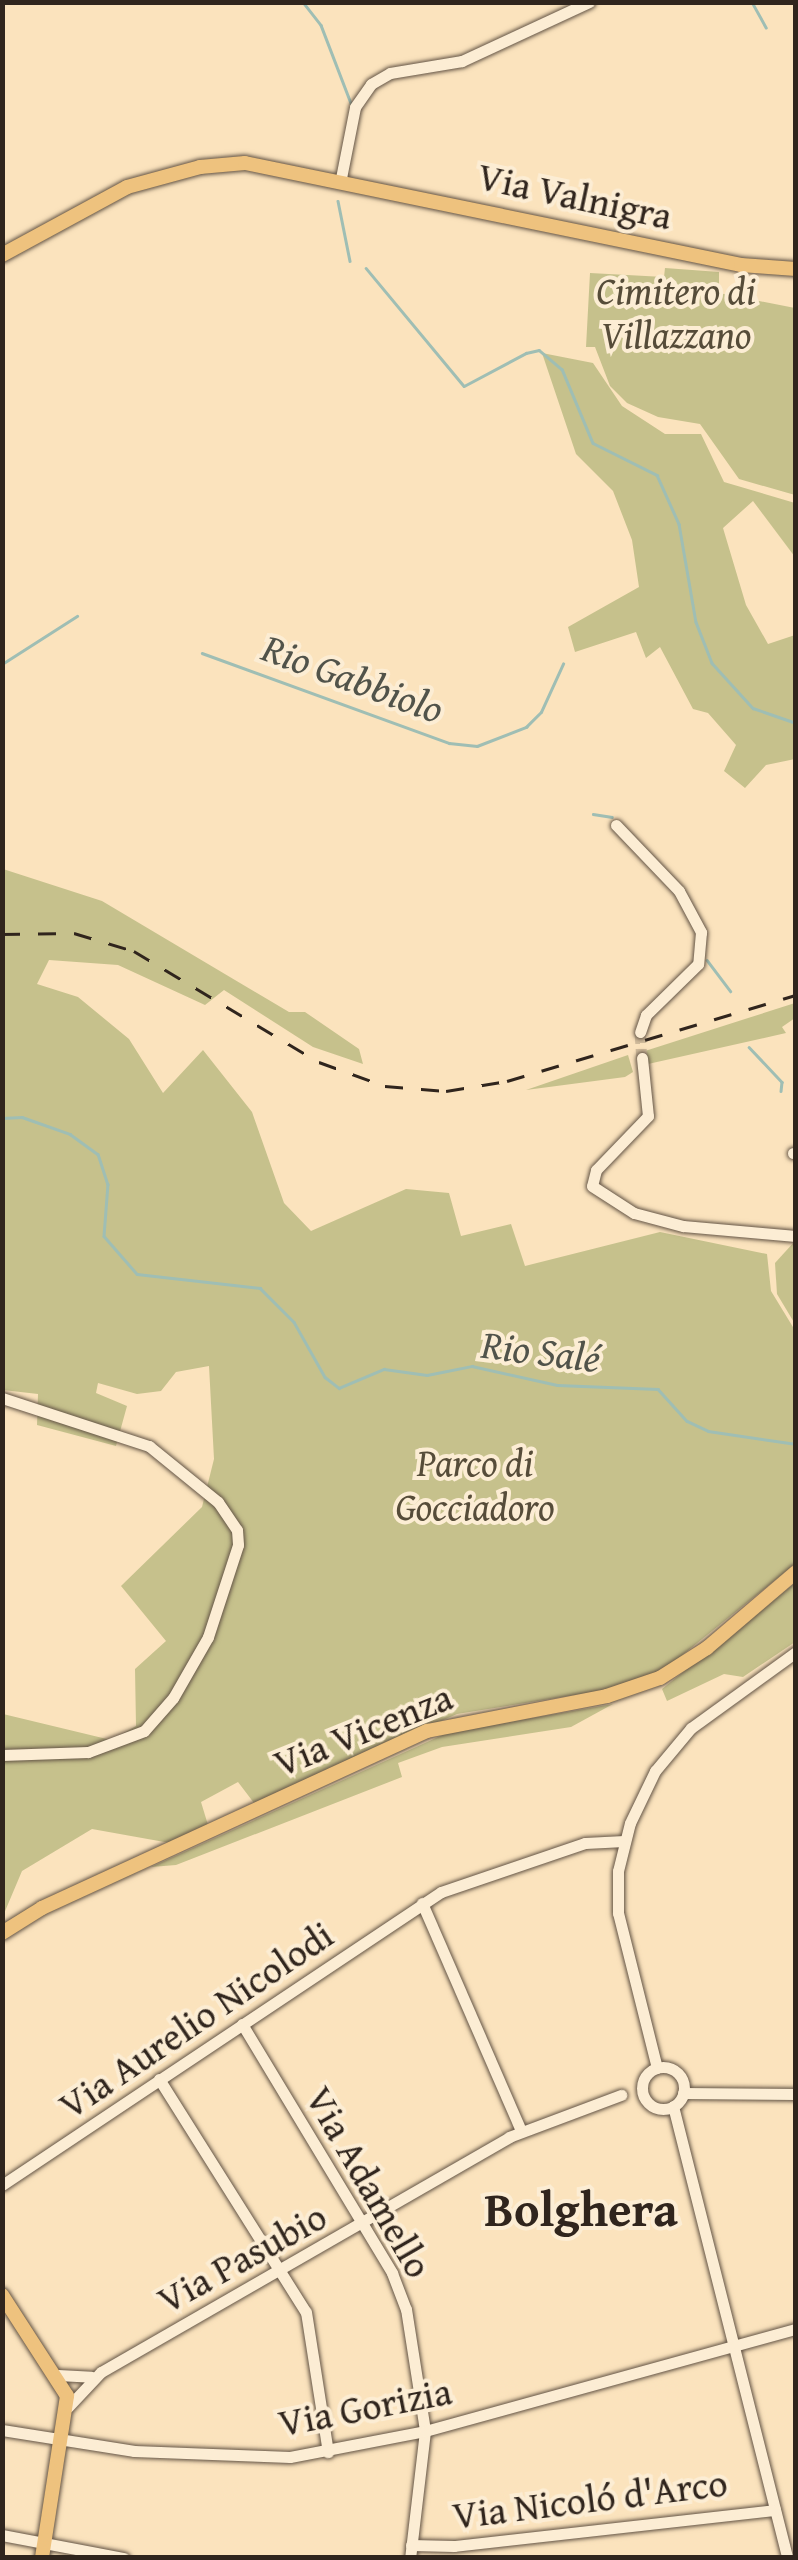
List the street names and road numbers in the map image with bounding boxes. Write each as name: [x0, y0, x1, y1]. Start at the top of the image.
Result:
street label: Via Valnigra: [474, 153, 676, 239]
street label: Via Vicenza: [267, 1674, 459, 1786]
street label: Via Aurelio Nicolodi: [50, 1912, 342, 2128]
street label: Via Adamello: [296, 2078, 442, 2286]
street label: Via Pasubio: [150, 2193, 334, 2323]
street label: Via Gorizia: [275, 2368, 455, 2446]
street label: Via Nicoló d'Arco: [450, 2460, 730, 2538]

